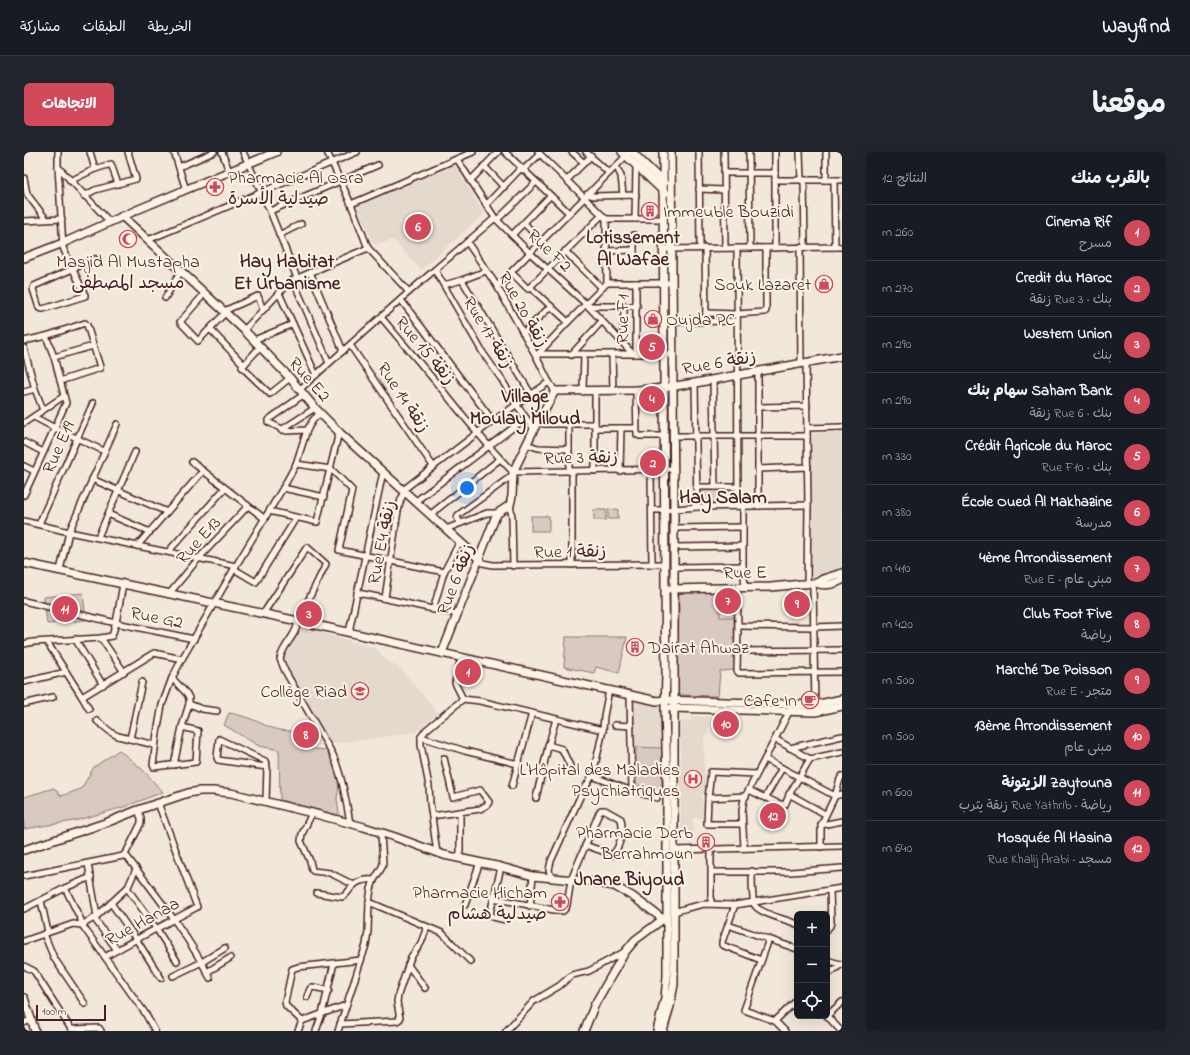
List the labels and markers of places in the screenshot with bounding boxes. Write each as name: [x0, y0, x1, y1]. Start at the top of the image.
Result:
place label: Pharmacie Al Osra صيدلية الأسرة: [228, 166, 364, 213]
pharmacy icon: Pharmacie Al Osra صيدلية الأسرة: [205, 177, 225, 197]
place label: Immeuble Bouzidi: [663, 200, 794, 226]
building icon: Immeuble Bouzidi: [640, 201, 660, 221]
pin: 6: [405, 212, 431, 242]
mosque icon: Masjid Al Mustapha مسجد المصطفى: [118, 229, 138, 249]
place label: Masjid Al Mustapha مسجد المصطفى: [56, 250, 200, 297]
place label: Souk Lazaret: [714, 273, 811, 299]
shop icon: Souk Lazaret: [814, 274, 834, 294]
place label: Oujda PC: [666, 308, 735, 334]
shop icon: Oujda PC: [643, 309, 663, 329]
pin: 5: [639, 332, 665, 362]
pin: 4: [639, 384, 665, 414]
pin: 2: [640, 448, 666, 478]
pin: 7: [715, 586, 741, 616]
pin: 9: [784, 589, 810, 619]
pin: 11: [52, 594, 78, 624]
pin: 3: [296, 599, 322, 629]
place label: Dairat Ahwaz: [647, 636, 749, 662]
building icon: Dairat Ahwaz: [625, 637, 645, 657]
pin: 1: [455, 657, 481, 687]
place label: Collège Riad: [260, 680, 347, 707]
school or university icon: Collège Riad: [350, 681, 370, 701]
place label: Cafe In: [743, 689, 797, 715]
cafe icon: Cafe In: [800, 690, 820, 710]
pin: 10: [713, 709, 739, 739]
pin: 8: [293, 720, 319, 750]
place label: L'Hôpital des Maladies Psychiatriques: [520, 758, 680, 805]
hospital icon: L'Hôpital des Maladies Psychiatriques: [683, 769, 703, 789]
pin: 12: [760, 801, 786, 831]
place label: Pharmacie Derb Berrahmoun: [576, 821, 693, 868]
building icon: Pharmacie Derb Berrahmoun: [696, 832, 716, 852]
place label: Pharmacie Hicham صيدلية هشام: [412, 881, 547, 928]
pharmacy icon: Pharmacie Hicham صيدلية هشام: [550, 892, 570, 912]

